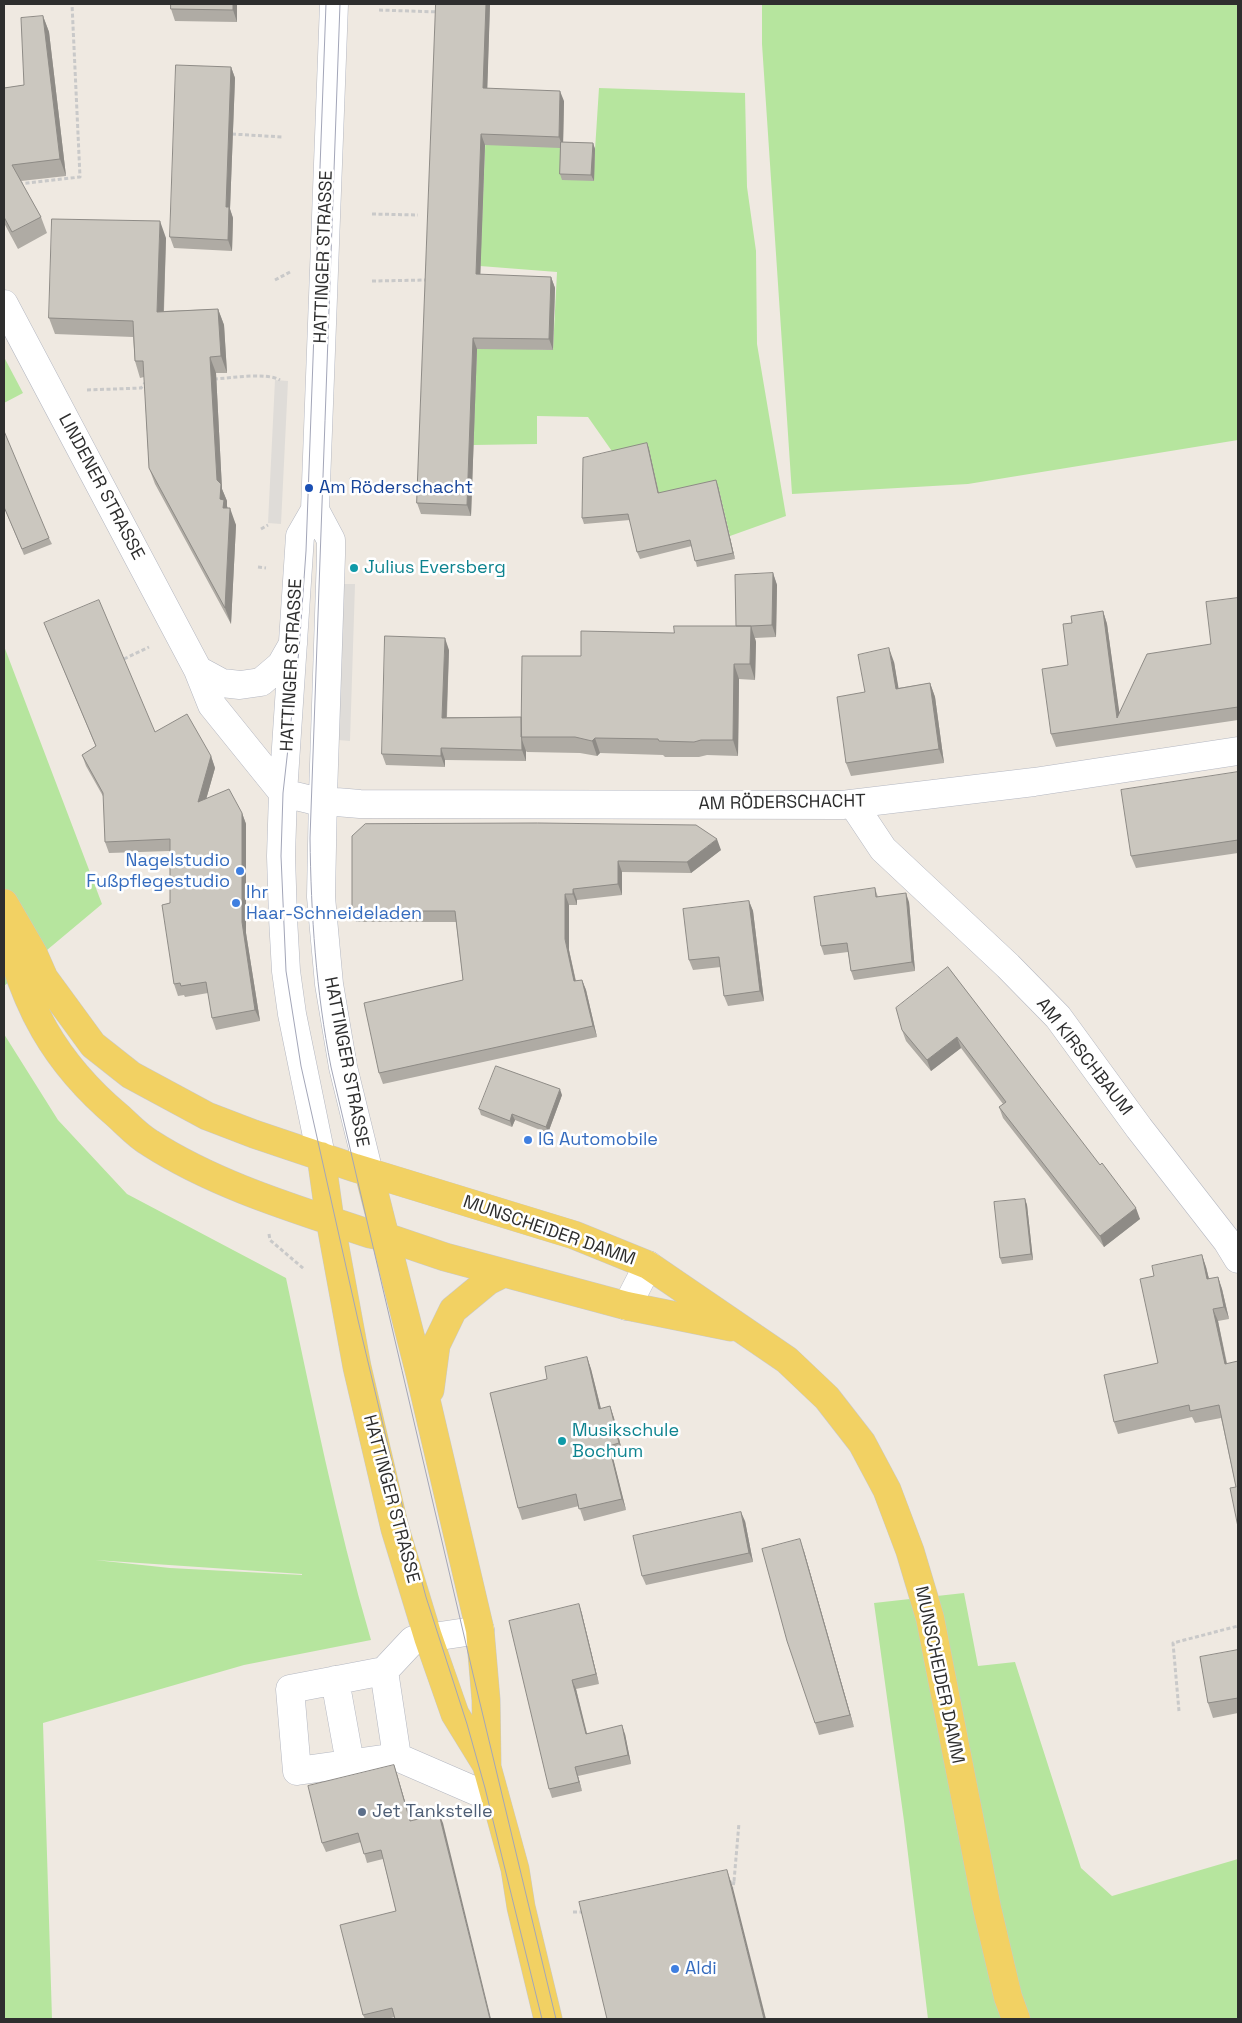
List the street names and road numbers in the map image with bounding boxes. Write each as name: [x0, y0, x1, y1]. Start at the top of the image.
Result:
street label: HATTINGER STRASSE: [310, 170, 338, 344]
street label: LINDENER STRASSE: [53, 410, 149, 564]
street label: HATTINGER STRASSE: [277, 578, 307, 752]
street label: AM RÖDERSCHACHT: [698, 791, 866, 815]
street label: HATTINGER STRASSE: [319, 975, 373, 1149]
street label: AM KIRSCHBAUM: [1031, 994, 1137, 1120]
street label: MUNSCHEIDER DAMM: [460, 1191, 638, 1271]
street label: HATTINGER STRASSE: [358, 1413, 424, 1585]
street label: MUNSCHEIDER DAMM: [910, 1584, 968, 1766]

